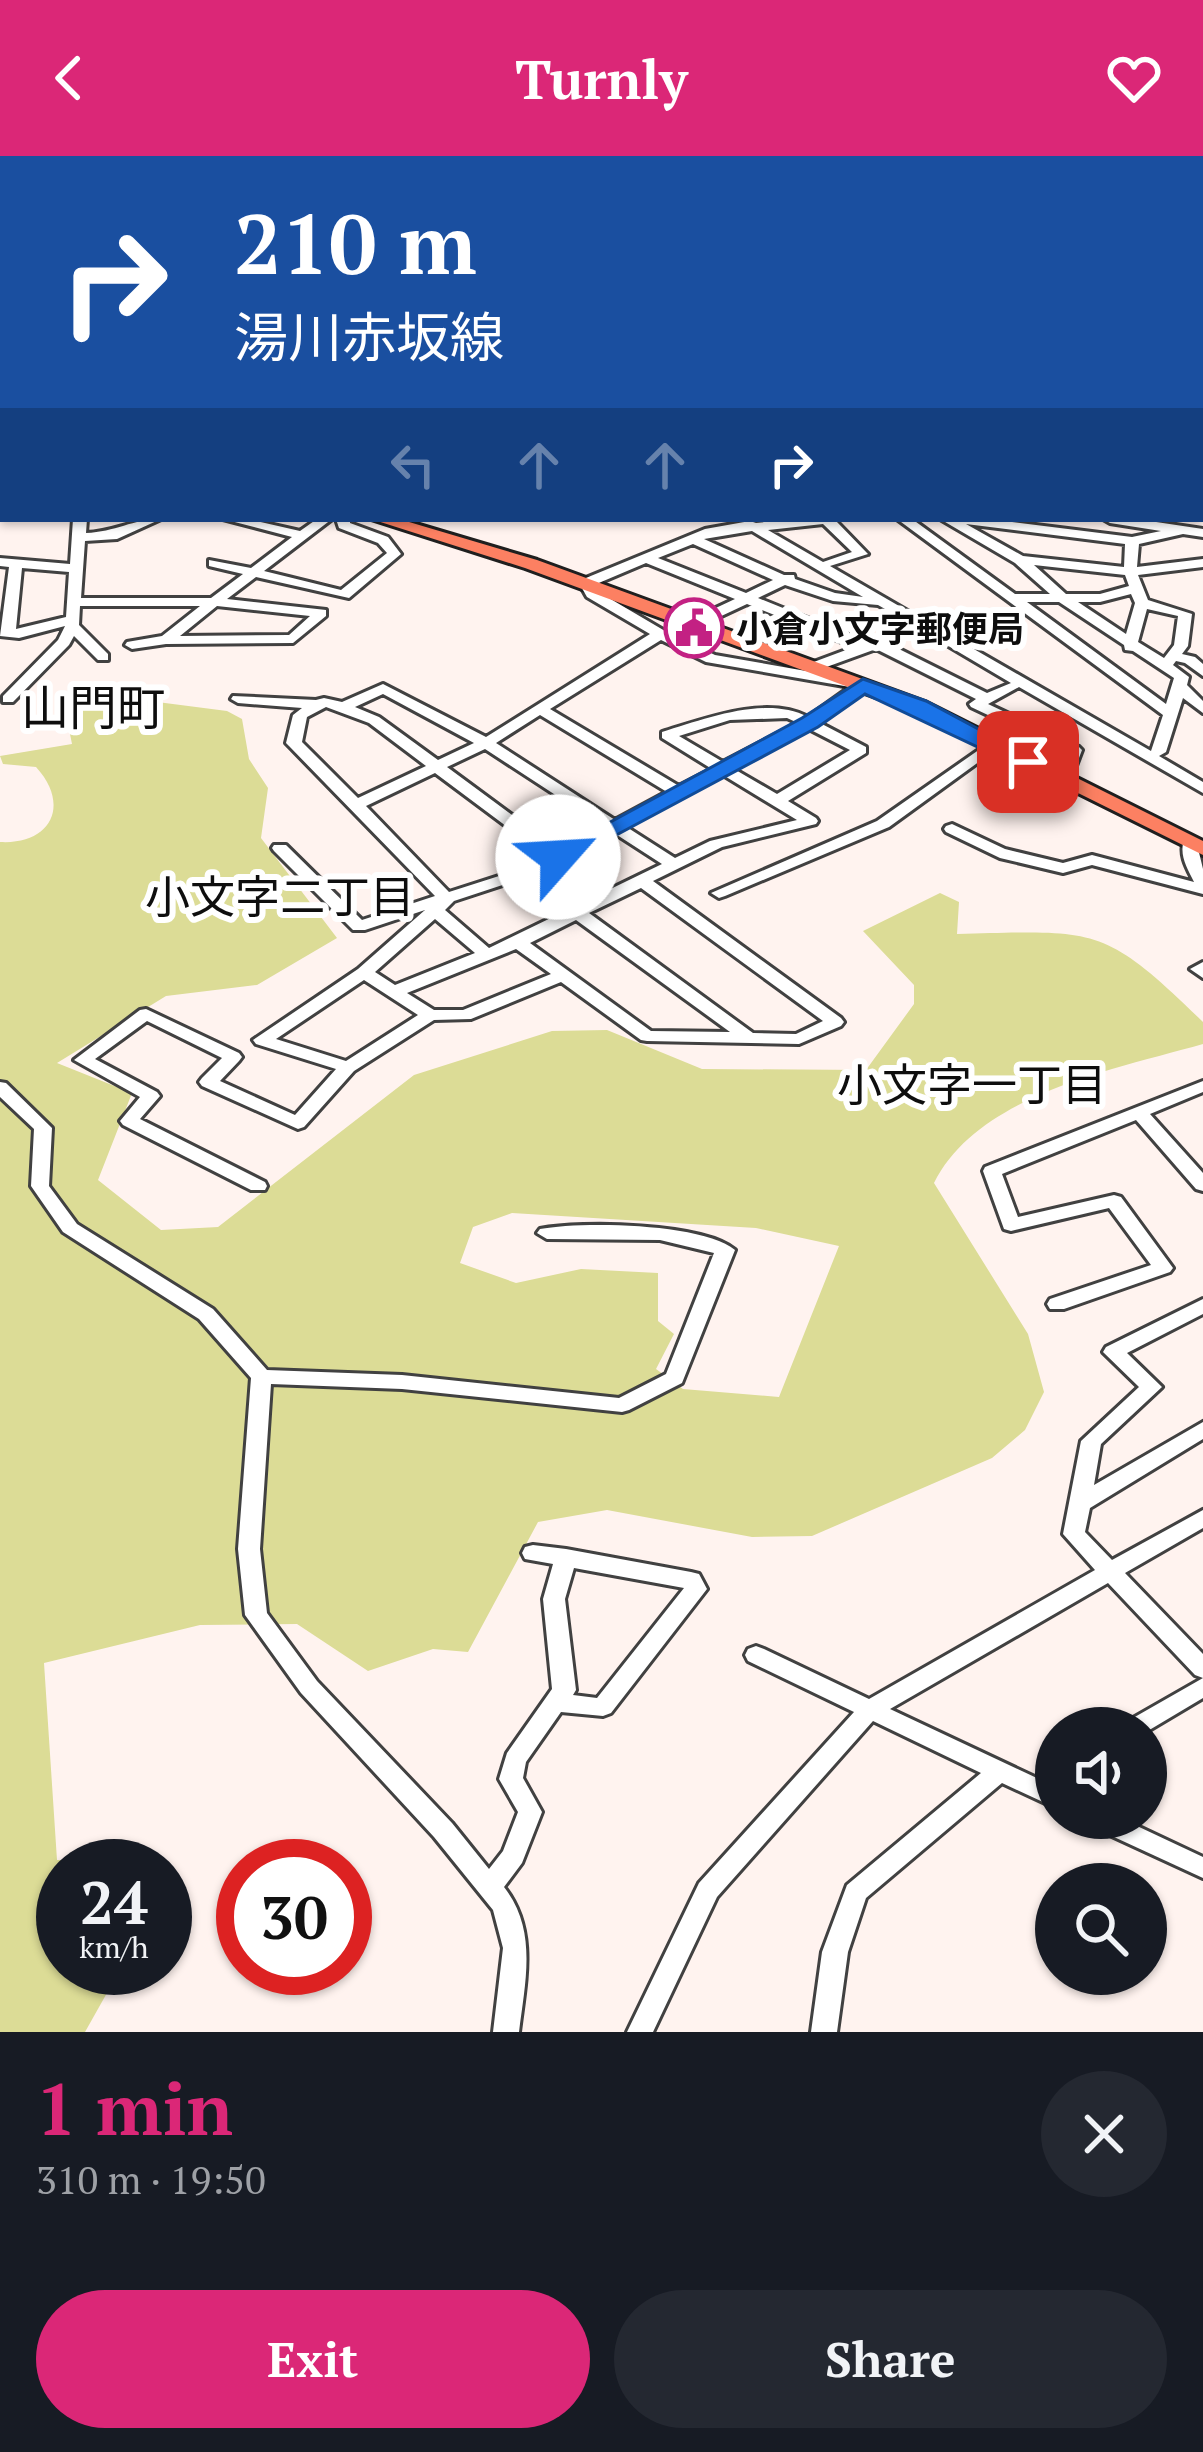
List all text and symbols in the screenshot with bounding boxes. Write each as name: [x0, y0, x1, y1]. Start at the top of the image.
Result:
text: Turnly: [515, 43, 688, 114]
icon: back: [36, 45, 102, 111]
icon: heart: [1101, 45, 1167, 111]
text: 210 m: [234, 187, 477, 298]
icon: right: [36, 204, 192, 360]
text: 湯川赤坂線: [234, 301, 504, 372]
icon: left: [380, 432, 446, 498]
icon: ahead: [506, 432, 572, 498]
icon: ahead: [632, 432, 698, 498]
icon: right: [758, 432, 824, 498]
public building icon: 小倉小文字郵便局: [663, 597, 725, 659]
place label: 小倉小文字郵便局: [736, 605, 1024, 652]
district label: 山門町: [21, 675, 165, 739]
pin: [977, 711, 1079, 813]
icon: arrive: [995, 729, 1061, 795]
position arrow: [495, 794, 621, 920]
district label: 小文字二丁目: [145, 866, 415, 926]
district label: 小文字一丁目: [837, 1054, 1107, 1114]
map controls: [1035, 1707, 1167, 1995]
button: sound: [1035, 1707, 1167, 1839]
speed limit sign: 30: [216, 1839, 372, 1995]
text: 24: [80, 1862, 148, 1941]
button: search: [1035, 1863, 1167, 1995]
text: km/h: [79, 1927, 149, 1967]
text: 1 min: [36, 2060, 233, 2156]
button: close: [1041, 2071, 1167, 2197]
text: 310 m · 19:50: [36, 2153, 266, 2205]
button: Exit: [36, 2290, 590, 2428]
button: Share: [614, 2290, 1167, 2428]

